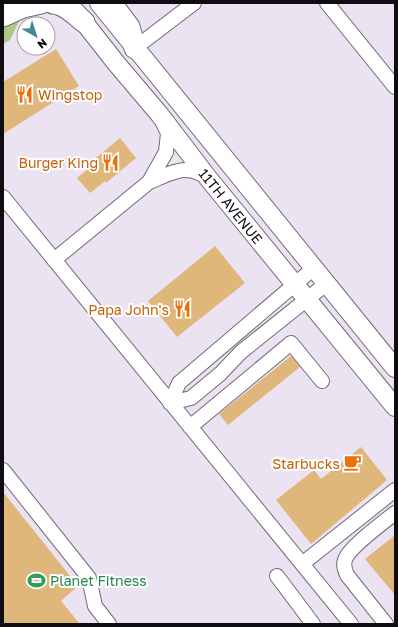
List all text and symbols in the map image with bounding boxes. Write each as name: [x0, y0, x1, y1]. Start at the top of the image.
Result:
north arrow: [16, 16, 56, 56]
text: N: [35, 36, 50, 52]
restaurant icon: Wingstop: [15, 84, 35, 104]
place label: Wingstop: [38, 86, 102, 103]
restaurant icon: Burger King: [101, 152, 121, 172]
place label: Burger King: [19, 154, 98, 171]
street label: 11TH AVENUE: [195, 165, 267, 247]
restaurant icon: Papa John's: [172, 299, 192, 319]
place label: Papa John's: [88, 301, 169, 318]
cafe icon: Starbucks: [343, 453, 363, 473]
place label: Starbucks: [272, 455, 340, 472]
sports icon: Planet Fitness: [27, 570, 47, 590]
place label: Planet Fitness: [50, 572, 147, 589]

